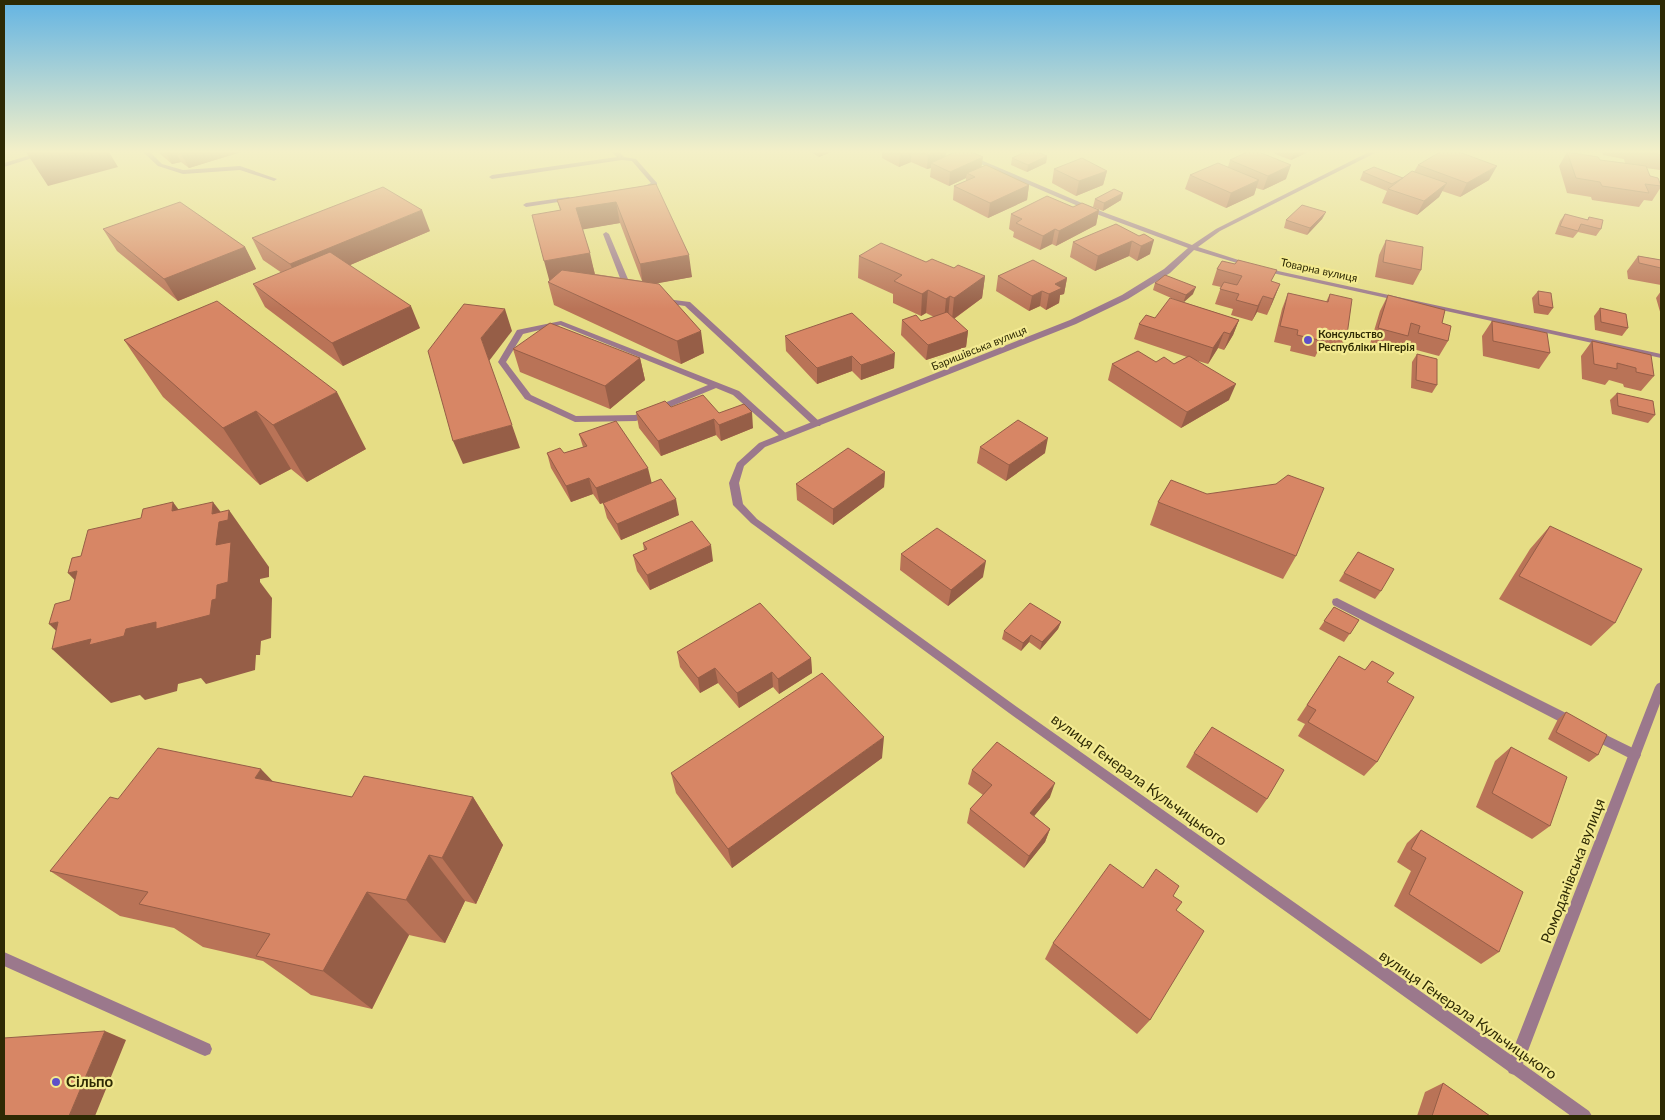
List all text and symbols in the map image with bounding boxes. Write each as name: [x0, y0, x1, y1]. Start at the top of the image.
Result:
street label: Товарна вулиця: [1279, 255, 1359, 284]
street label: Баришівська вулиця: [929, 322, 1028, 373]
place label: Консульство Республіки Нігерія: [1318, 327, 1415, 353]
marker: Консульство Республіки Нігерія: [1302, 334, 1314, 346]
street label: вулиця Генерала Кульчицького: [1048, 709, 1231, 849]
street label: Ромоданівська вулиця: [1536, 796, 1608, 946]
street label: вулиця Генерала Кульчицького: [1376, 946, 1561, 1083]
place label: Сільпо: [66, 1072, 114, 1090]
marker: Сільпо: [50, 1076, 62, 1088]

